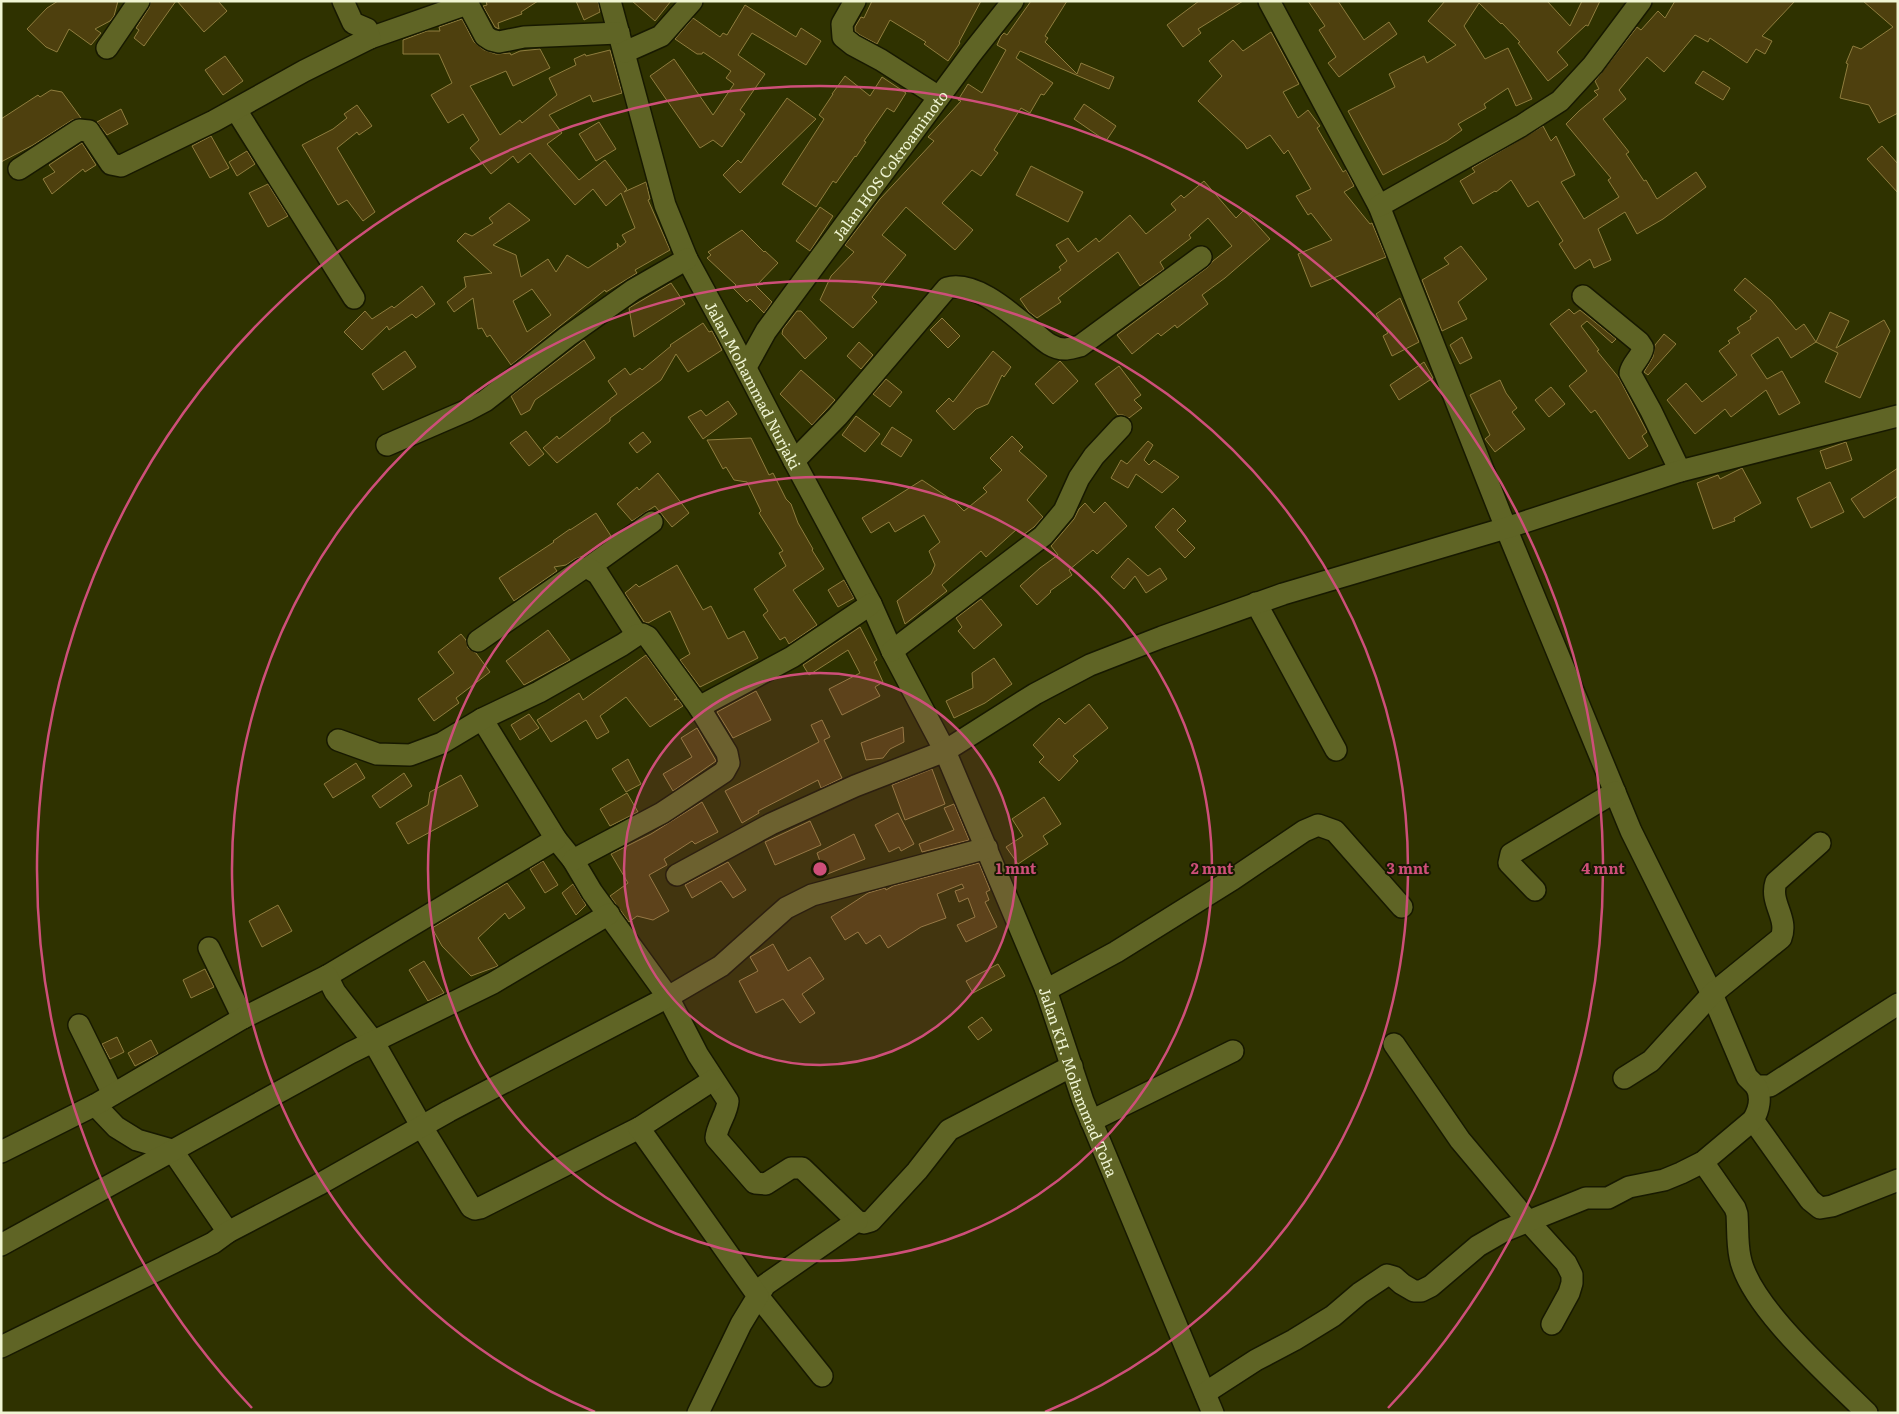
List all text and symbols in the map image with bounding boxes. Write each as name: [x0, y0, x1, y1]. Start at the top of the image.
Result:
street label: Jalan HOS Cokroaminoto: [826, 84, 953, 245]
street label: Jalan Mohammad Nurjaki: [700, 296, 808, 473]
text: 1 mnt: [996, 856, 1037, 879]
text: 2 mnt: [1191, 856, 1234, 879]
text: 3 mnt: [1387, 856, 1430, 879]
text: 4 mnt: [1581, 856, 1625, 879]
centre of rings: [811, 860, 829, 878]
street label: Jalan KH. Mohammad Toha: [1034, 983, 1125, 1181]

